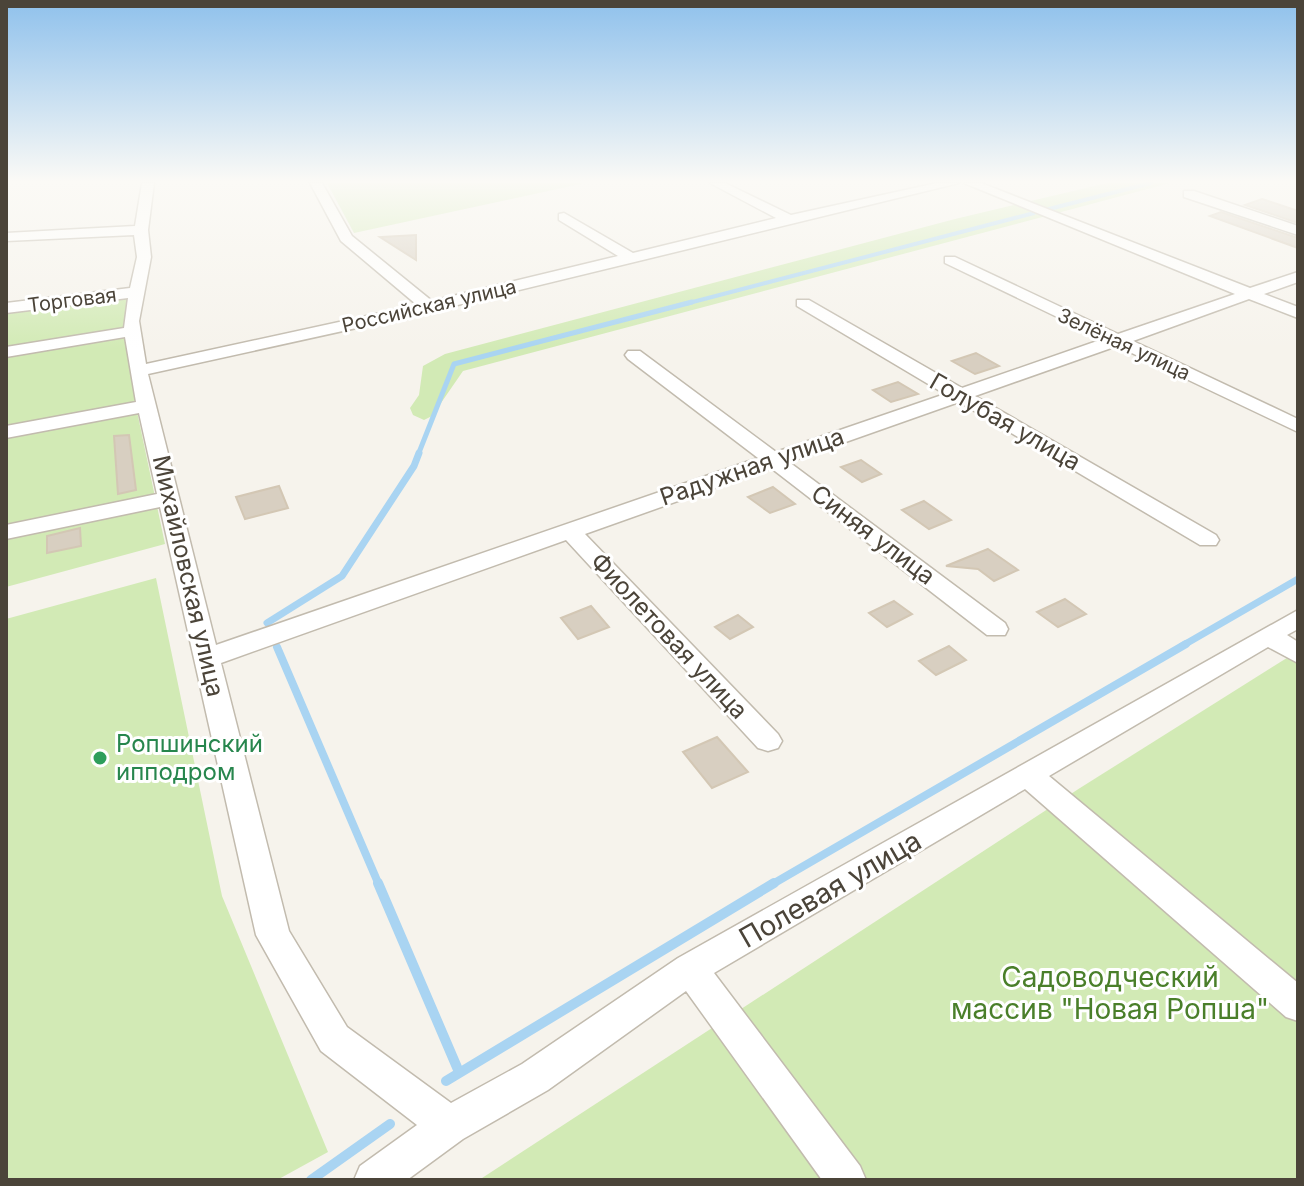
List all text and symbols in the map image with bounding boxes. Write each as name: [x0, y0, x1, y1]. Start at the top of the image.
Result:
street label: Российская улица: [339, 274, 519, 338]
street label: Торговая: [26, 283, 118, 317]
street label: Зелёная улица: [1054, 303, 1194, 385]
street label: Голубая улица: [925, 367, 1086, 476]
street label: Радужная улица: [656, 421, 848, 512]
street label: Михайловская улица: [147, 452, 230, 699]
street label: Синяя улица: [806, 479, 941, 591]
street label: Фиолетовая улица: [585, 547, 754, 725]
place label: Ропшинский ипподром: [116, 729, 263, 786]
marker: Ропшинский ипподром: [91, 749, 109, 767]
street label: Полевая улица: [733, 823, 927, 955]
park label: Садоводческий массив "Новая Ропша": [951, 960, 1269, 1026]

